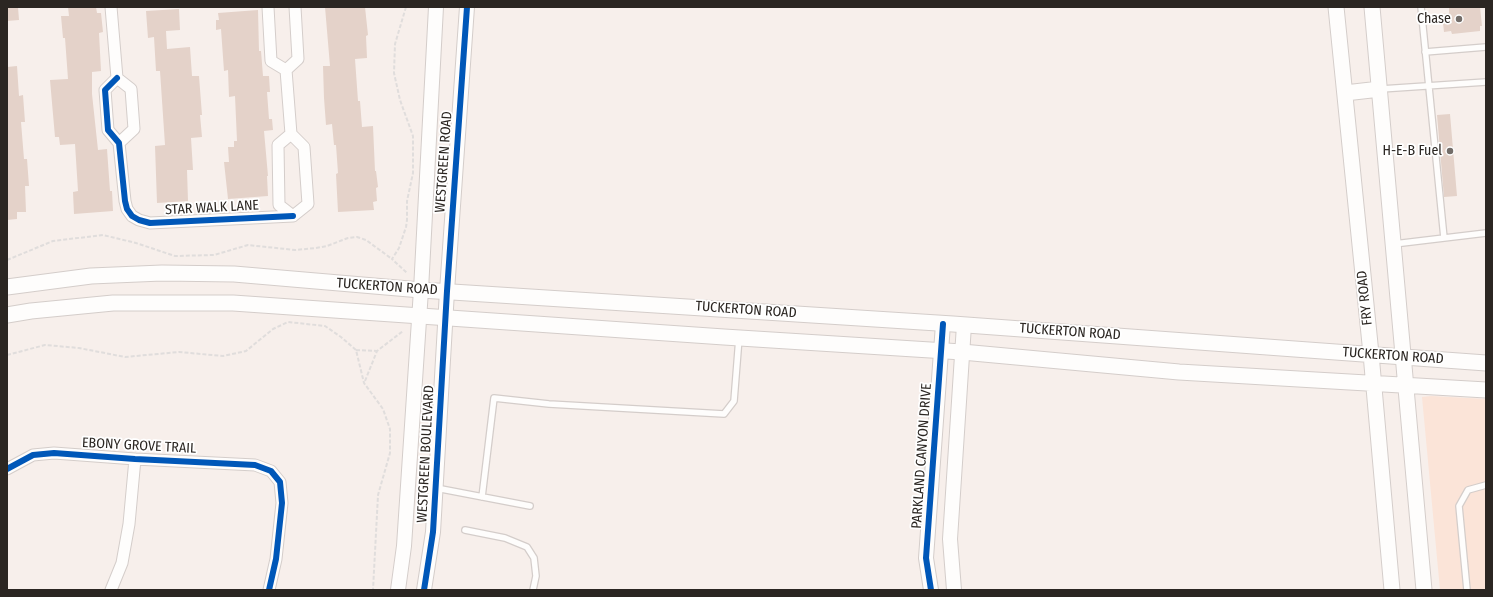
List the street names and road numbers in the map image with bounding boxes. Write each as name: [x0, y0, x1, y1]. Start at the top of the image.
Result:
street label: WESTGREEN ROAD: [432, 111, 456, 213]
street label: STAR WALK LANE: [165, 197, 259, 219]
street label: FRY ROAD: [1354, 270, 1376, 326]
street label: TUCKERTON ROAD: [336, 275, 438, 299]
street label: TUCKERTON ROAD: [695, 298, 797, 322]
street label: TUCKERTON ROAD: [1019, 320, 1121, 344]
street label: TUCKERTON ROAD: [1342, 344, 1444, 368]
street label: PARKLAND CANYON DRIVE: [909, 383, 935, 529]
street label: WESTGREEN BOULEVARD: [414, 385, 438, 523]
street label: EBONY GROVE TRAIL: [81, 435, 197, 457]

